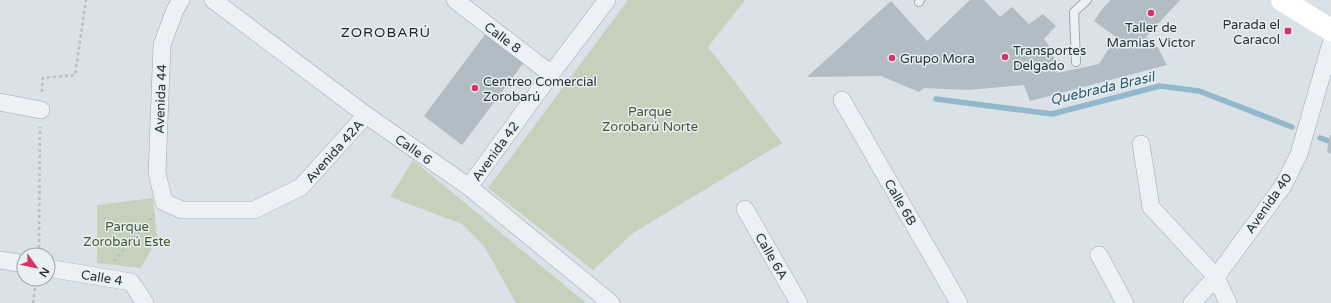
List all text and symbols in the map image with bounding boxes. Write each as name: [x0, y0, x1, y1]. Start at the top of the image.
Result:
marker: Taller de Mamias Victor: [1146, 8, 1156, 18]
place label: Parada el Caracol: [1223, 17, 1280, 48]
street label: Calle 8: [481, 19, 524, 57]
place label: Taller de Mamias Victor: [1107, 20, 1195, 51]
district label: ZOROBARÚ: [341, 24, 431, 41]
marker: Parada el Caracol: [1283, 26, 1293, 36]
place label: Transportes Delgado: [1013, 43, 1086, 74]
place label: Grupo Mora: [900, 51, 975, 67]
marker: Transportes Delgado: [1000, 52, 1010, 62]
marker: Grupo Mora: [887, 53, 897, 63]
street label: Avenida 44: [152, 64, 170, 134]
water label: Quebrada Brasil: [1048, 68, 1157, 109]
place label: Centreo Comercial Zorobarú: [483, 74, 597, 105]
marker: Centreo Comercial Zorobarú: [470, 83, 480, 93]
park label: Parque Zorobarú Norte: [602, 104, 698, 135]
street label: Avenida 42A: [302, 117, 367, 187]
street label: Avenida 42: [469, 119, 523, 185]
street label: Calle 6: [392, 131, 435, 168]
street label: Avenida 40: [1242, 170, 1295, 237]
street label: Calle 6B: [881, 177, 920, 228]
park label: Parque Zorobarú Este: [83, 219, 171, 250]
street label: Calle 6A: [751, 230, 791, 283]
north arrow: [16, 247, 56, 287]
text: N: [36, 265, 52, 279]
street label: Calle 4: [80, 267, 124, 289]

